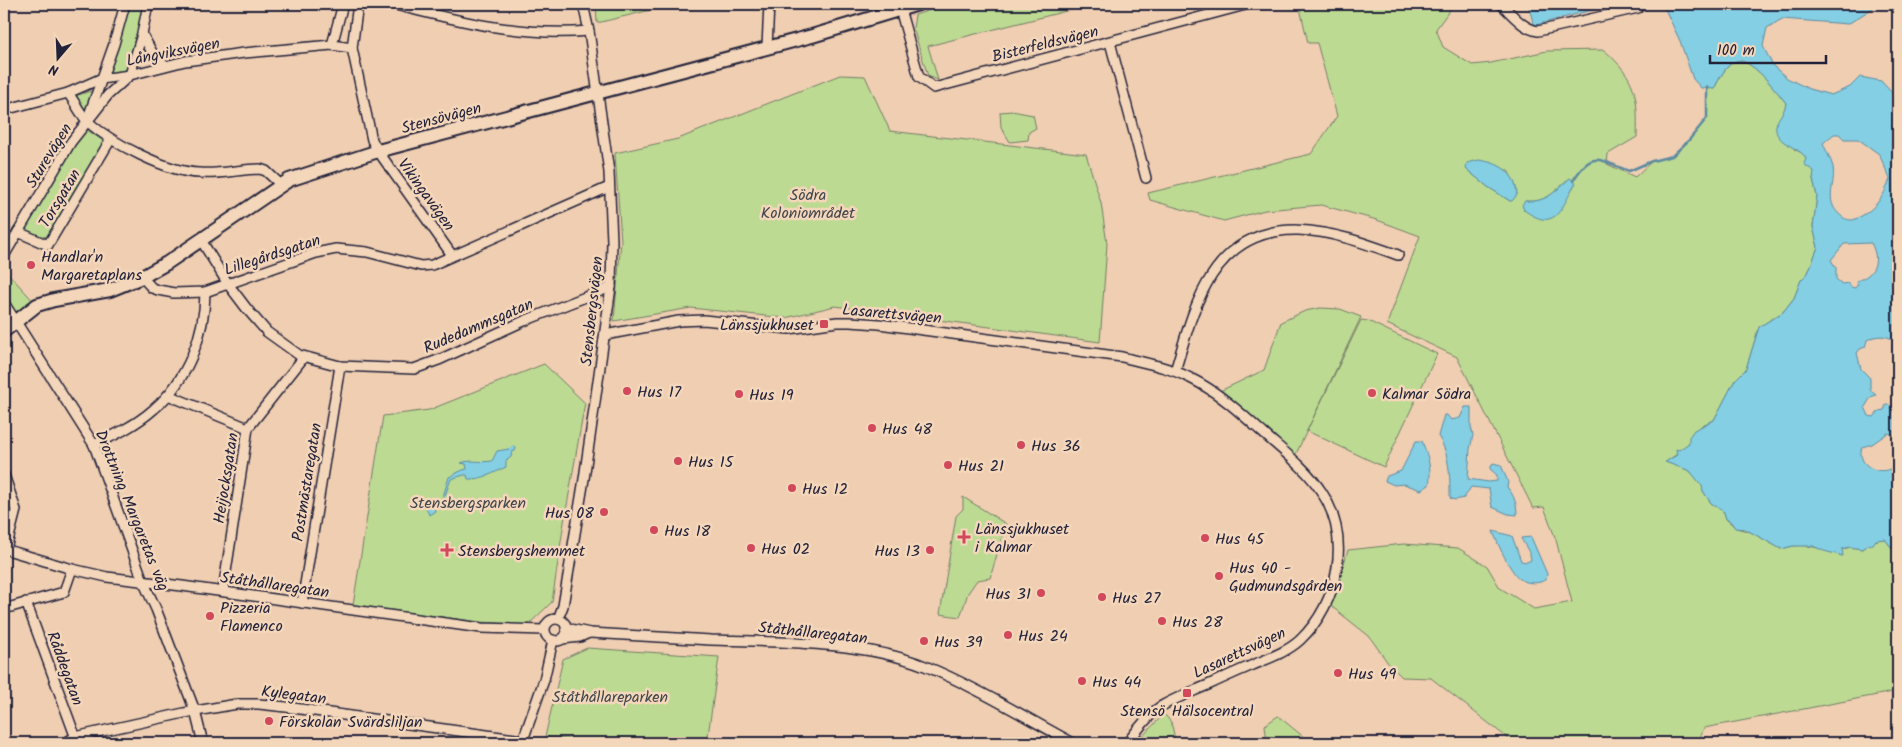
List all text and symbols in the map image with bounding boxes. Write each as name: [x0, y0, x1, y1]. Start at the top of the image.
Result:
street label: Bisterfeldsvägen: [989, 19, 1101, 70]
street label: Långviksvägen: [124, 31, 222, 74]
north arrow: [32, 32, 82, 82]
scale bar: [1710, 32, 1826, 64]
text: 100 m: [1717, 39, 1755, 63]
text: N: [46, 57, 62, 81]
street label: Stensövägen: [398, 96, 484, 141]
street label: Sturevägen: [19, 118, 79, 193]
street label: Vikingavägen: [391, 153, 461, 237]
street label: Torsgatan: [33, 164, 88, 233]
park label: Södra Koloniområdet: [761, 183, 856, 226]
street label: Lillegårdsgatan: [221, 228, 324, 283]
place label: Handlar'n Margaretaplans: [41, 245, 142, 288]
street label: Stensbergsvägen: [574, 255, 611, 367]
marker: Handlar'n Margaretaplans: [25, 259, 37, 271]
street label: Rudedammsgatan: [420, 292, 537, 361]
street label: Lasarettsvägen: [841, 298, 943, 331]
place label: Länssjukhuset: [720, 313, 815, 338]
marker: Länssjukhuset: [818, 318, 830, 330]
place label: Hus 17: [637, 380, 682, 405]
place label: Kalmar Södra: [1382, 382, 1471, 407]
place label: Hus 19: [749, 383, 794, 408]
marker: Hus 17: [621, 385, 633, 397]
marker: Kalmar Södra: [1366, 387, 1378, 399]
marker: Hus 19: [733, 388, 745, 400]
place label: Hus 48: [882, 417, 932, 442]
street label: Postmästaregatan: [286, 421, 329, 543]
marker: Hus 48: [866, 422, 878, 434]
street label: Drottning Margaretas väg: [88, 426, 175, 595]
street label: Heijocksgatan: [207, 431, 246, 526]
place label: Hus 36: [1031, 434, 1081, 459]
marker: Hus 36: [1015, 439, 1027, 451]
place label: Hus 15: [688, 450, 735, 475]
place label: Hus 21: [958, 454, 1004, 479]
marker: Hus 15: [672, 455, 684, 467]
marker: Hus 21: [942, 459, 954, 471]
place label: Hus 12: [802, 477, 848, 502]
marker: Hus 12: [786, 482, 798, 494]
park label: Stensbergsparken: [410, 491, 526, 516]
place label: Hus 08: [545, 501, 594, 526]
marker: Hus 08: [598, 506, 610, 518]
place label: Länssjukhuset i Kalmar: [975, 517, 1070, 560]
place label: Hus 18: [664, 519, 711, 544]
marker: Hus 18: [648, 524, 660, 536]
place label: Hus 45: [1215, 527, 1265, 552]
marker: Länssjukhuset i Kalmar: [957, 530, 971, 544]
marker: Hus 45: [1199, 532, 1211, 544]
place label: Hus 02: [761, 537, 810, 562]
place label: Stensbergshemmet: [458, 539, 586, 564]
place label: Hus 13: [874, 539, 920, 564]
marker: Hus 02: [745, 542, 757, 554]
marker: Stensbergshemmet: [440, 543, 454, 557]
marker: Hus 13: [924, 544, 936, 556]
place label: Hus 40 - Gudmundsgården: [1229, 556, 1342, 599]
street label: Ståthållaregatan: [219, 565, 331, 605]
marker: Hus 40 - Gudmundsgården: [1213, 570, 1225, 582]
place label: Hus 31: [985, 582, 1031, 607]
place label: Hus 27: [1112, 586, 1161, 611]
marker: Hus 31: [1035, 587, 1047, 599]
marker: Hus 27: [1096, 591, 1108, 603]
place label: Pizzeria Flamenco: [220, 596, 283, 639]
marker: Pizzeria Flamenco: [204, 610, 216, 622]
place label: Hus 28: [1172, 610, 1223, 635]
street label: Ståthållaregatan: [757, 615, 869, 652]
marker: Hus 28: [1156, 615, 1168, 627]
street label: Lasarettsvägen: [1189, 621, 1290, 686]
place label: Hus 24: [1018, 624, 1068, 649]
street label: Råddegatan: [40, 628, 90, 709]
marker: Hus 24: [1002, 629, 1014, 641]
place label: Hus 39: [934, 630, 983, 655]
marker: Hus 39: [918, 635, 930, 647]
place label: Hus 49: [1348, 662, 1396, 687]
marker: Hus 49: [1332, 667, 1344, 679]
place label: Hus 44: [1092, 670, 1141, 695]
marker: Hus 44: [1076, 675, 1088, 687]
street label: Kylegatan: [260, 679, 328, 712]
park label: Ståthållareparken: [552, 685, 668, 710]
marker: Stensö Hälsocentral: [1181, 687, 1193, 699]
place label: Stensö Hälsocentral: [1121, 699, 1254, 724]
place label: Förskolan Svärdsliljan: [279, 710, 422, 735]
marker: Förskolan Svärdsliljan: [263, 715, 275, 727]

